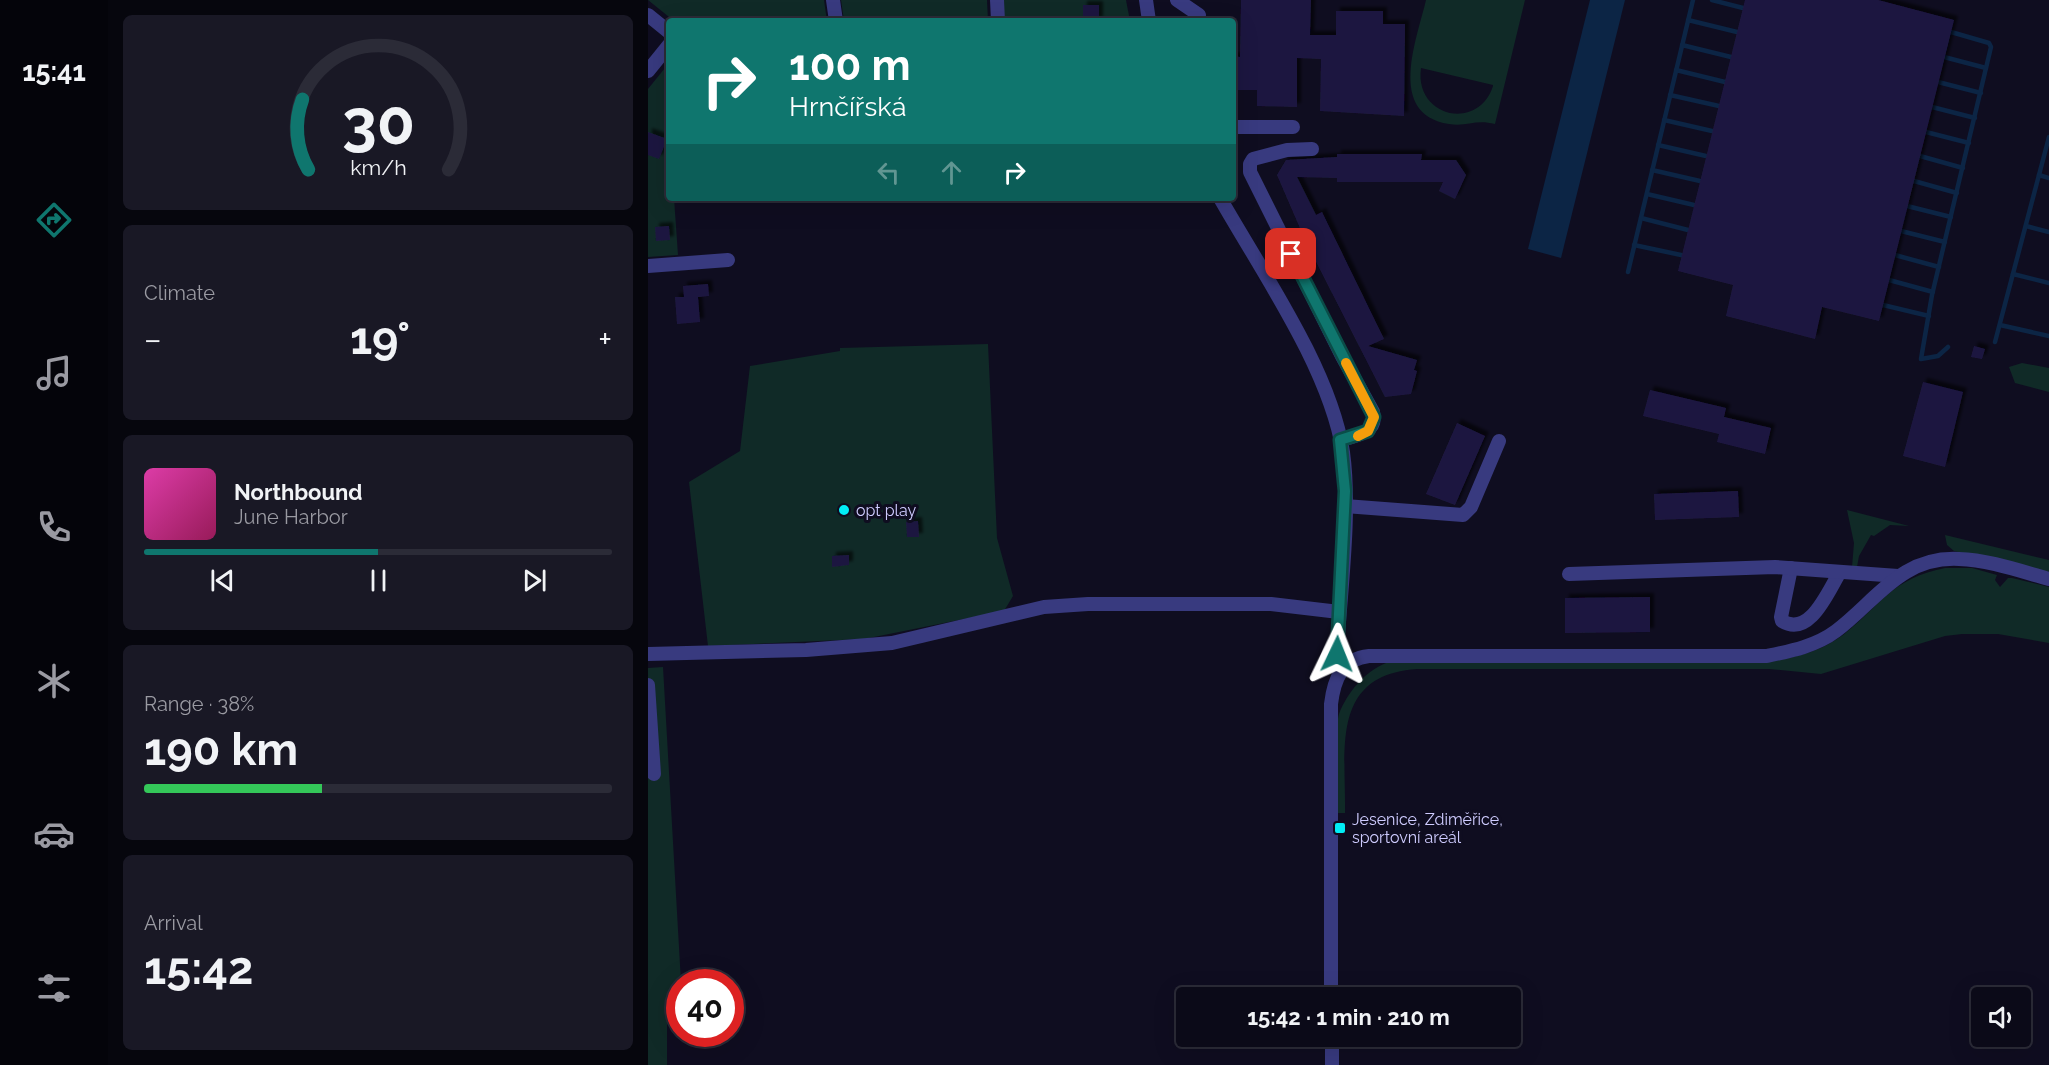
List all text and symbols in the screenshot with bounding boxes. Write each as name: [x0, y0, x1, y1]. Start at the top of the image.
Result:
text: 100 m: [789, 41, 911, 90]
icon: right: [690, 42, 768, 120]
text: 15:41: [22, 56, 86, 87]
text: 30: [341, 85, 415, 159]
text: Hrnčířská: [789, 91, 906, 122]
text: km/h: [350, 155, 406, 180]
icon: left: [872, 156, 905, 189]
icon: ahead: [935, 156, 968, 189]
icon: right: [998, 156, 1031, 189]
icon: directions: [33, 199, 75, 241]
pin: [1265, 228, 1316, 279]
icon: arrive: [1274, 237, 1307, 270]
text: Climate: [144, 281, 215, 305]
text: 19°: [350, 312, 410, 365]
text: −: [144, 320, 162, 359]
text: +: [598, 320, 612, 359]
icon: music: [33, 352, 75, 394]
text: Northbound: [234, 479, 363, 505]
place label: opt play: [856, 501, 916, 520]
marker: opt play: [837, 503, 851, 517]
text: June Harbor: [234, 505, 348, 529]
icon: phone: [33, 506, 75, 548]
icon: previous: [206, 564, 239, 597]
icon: pause: [362, 564, 395, 597]
icon: next: [518, 564, 551, 597]
position arrow: [1305, 622, 1369, 686]
icon: climate: [33, 660, 75, 702]
text: Range · 38%: [144, 692, 254, 716]
text: 190 km: [144, 723, 298, 776]
place label: Jesenice, Zdiměřice, sportovní areál: [1352, 810, 1503, 847]
icon: car: [33, 813, 75, 855]
marker: Jesenice, Zdiměřice, sportovní areál: [1333, 821, 1347, 835]
text: Arrival: [144, 911, 203, 935]
text: 15:42: [144, 942, 253, 995]
icon: filters: [33, 967, 75, 1009]
speed limit sign: 40: [666, 969, 744, 1047]
map controls: [1971, 987, 2031, 1047]
button: sound: [1971, 987, 2031, 1047]
text: 15:42 · 1 min · 210 m: [1247, 1004, 1450, 1030]

